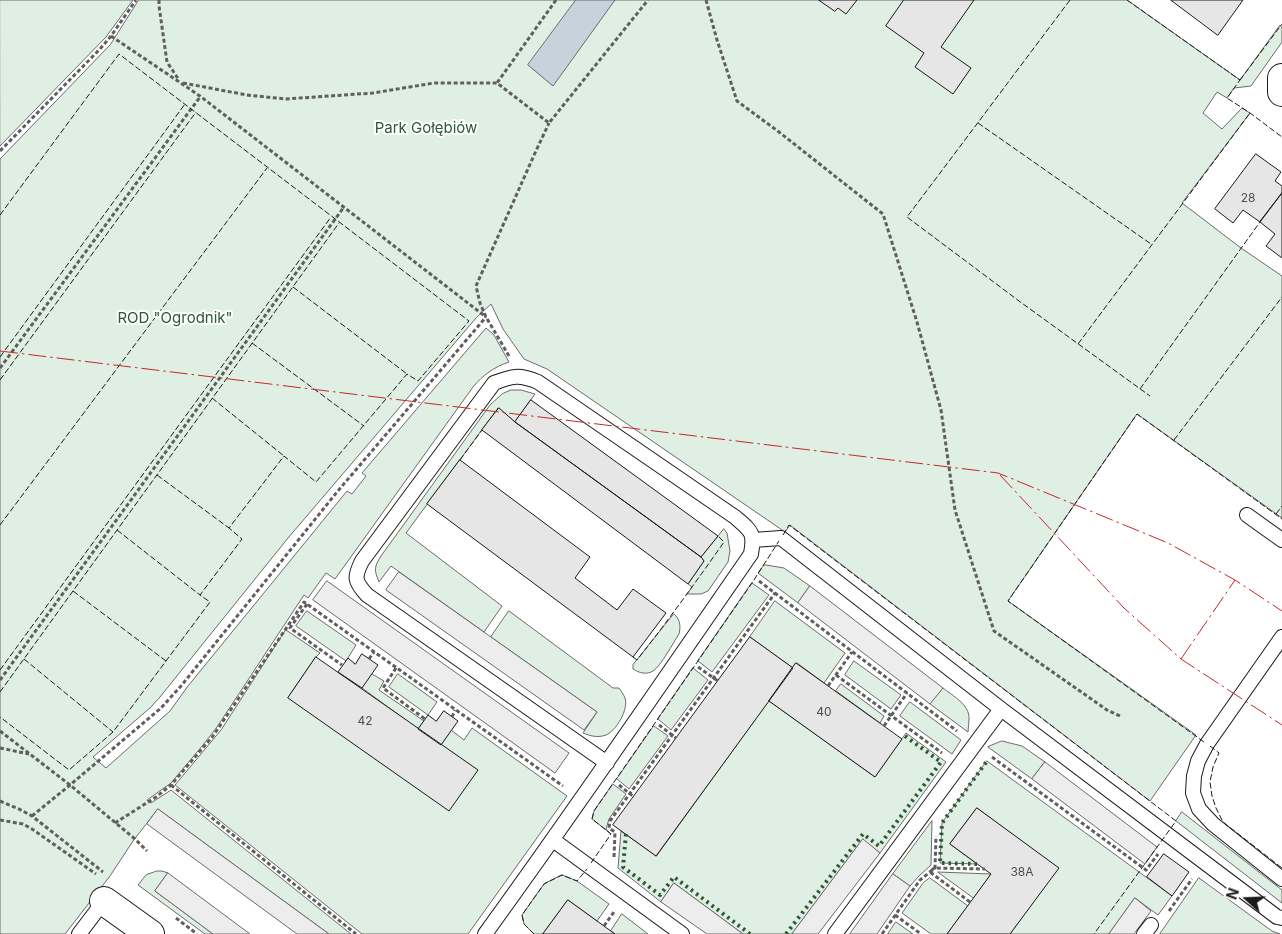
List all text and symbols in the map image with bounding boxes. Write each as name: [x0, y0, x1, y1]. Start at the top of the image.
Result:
park label: Park Gołębiów: [375, 119, 477, 137]
house number: 28: [1241, 191, 1255, 205]
park label: ROD "Ogrodnik": [117, 309, 233, 327]
house number: 40: [816, 705, 832, 719]
house number: 42: [357, 714, 373, 728]
house number: 38A: [1010, 865, 1034, 879]
north arrow: [1222, 874, 1272, 924]
text: N: [1223, 886, 1242, 902]

